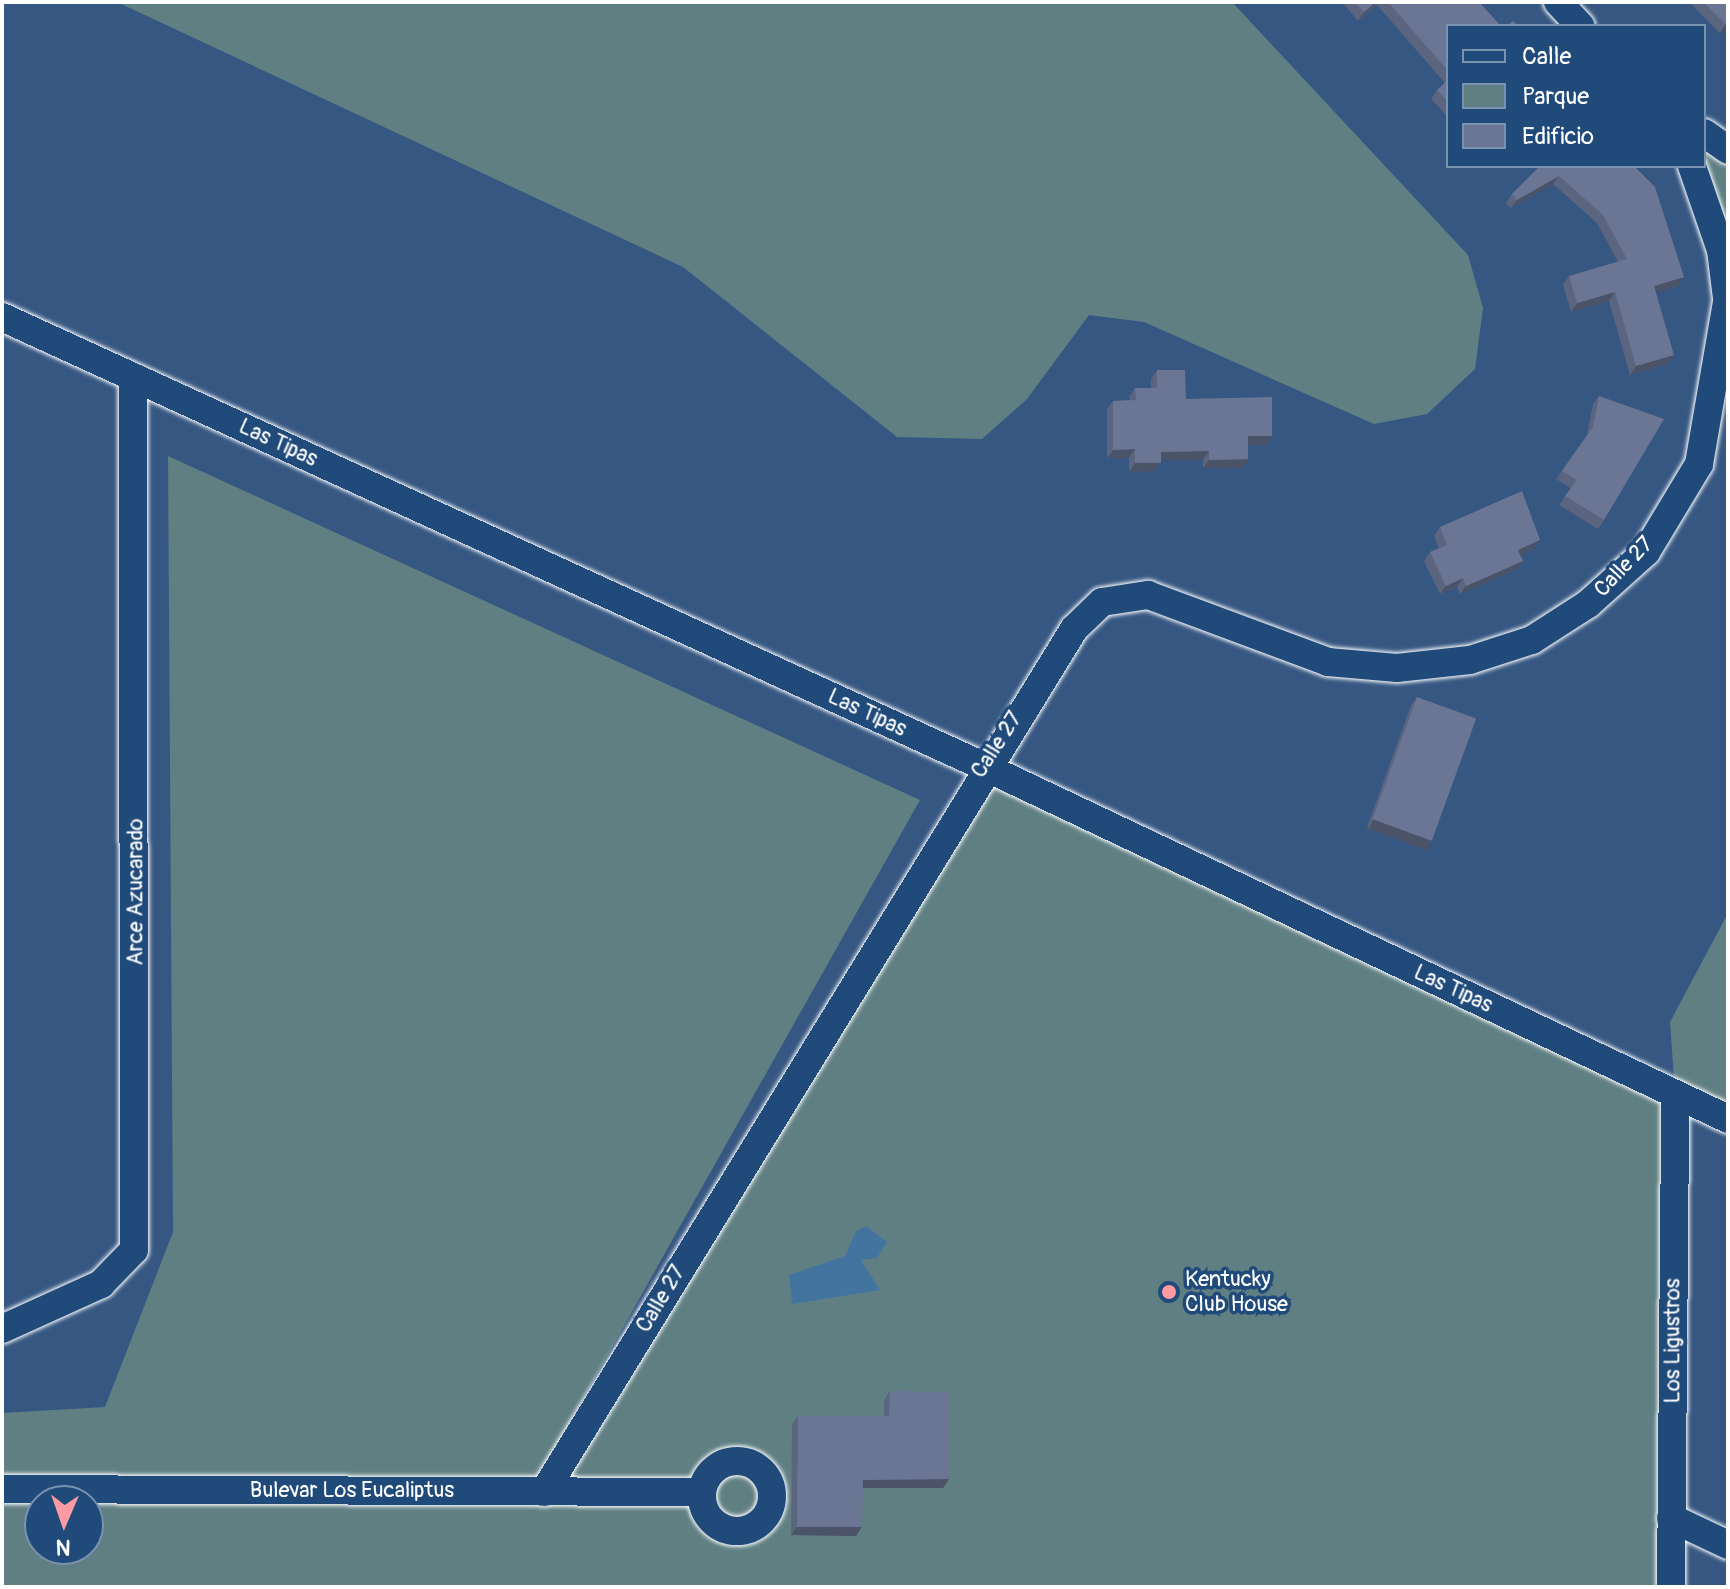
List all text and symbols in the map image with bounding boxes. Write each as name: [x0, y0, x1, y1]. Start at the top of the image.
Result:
legend: [1446, 24, 1706, 168]
text: Calle: [1522, 42, 1571, 71]
text: Parque: [1522, 82, 1589, 111]
text: Edificio: [1522, 122, 1594, 151]
street label: Las Tipas: [234, 413, 322, 473]
street label: Calle 27: [1589, 531, 1659, 603]
street label: Las Tipas: [823, 683, 911, 743]
street label: Calle 27: [966, 707, 1028, 783]
street label: Arce Azucarado: [123, 818, 149, 966]
street label: Las Tipas: [1409, 959, 1497, 1019]
street label: Calle 27: [631, 1261, 691, 1337]
place label: Kentucky Club House: [1185, 1266, 1288, 1318]
street label: Los Ligustros: [1660, 1278, 1686, 1404]
marker: Kentucky Club House: [1160, 1283, 1178, 1301]
street label: Bulevar Los Eucaliptus: [250, 1478, 454, 1504]
north arrow: [24, 1485, 104, 1565]
text: N: [55, 1533, 71, 1561]

